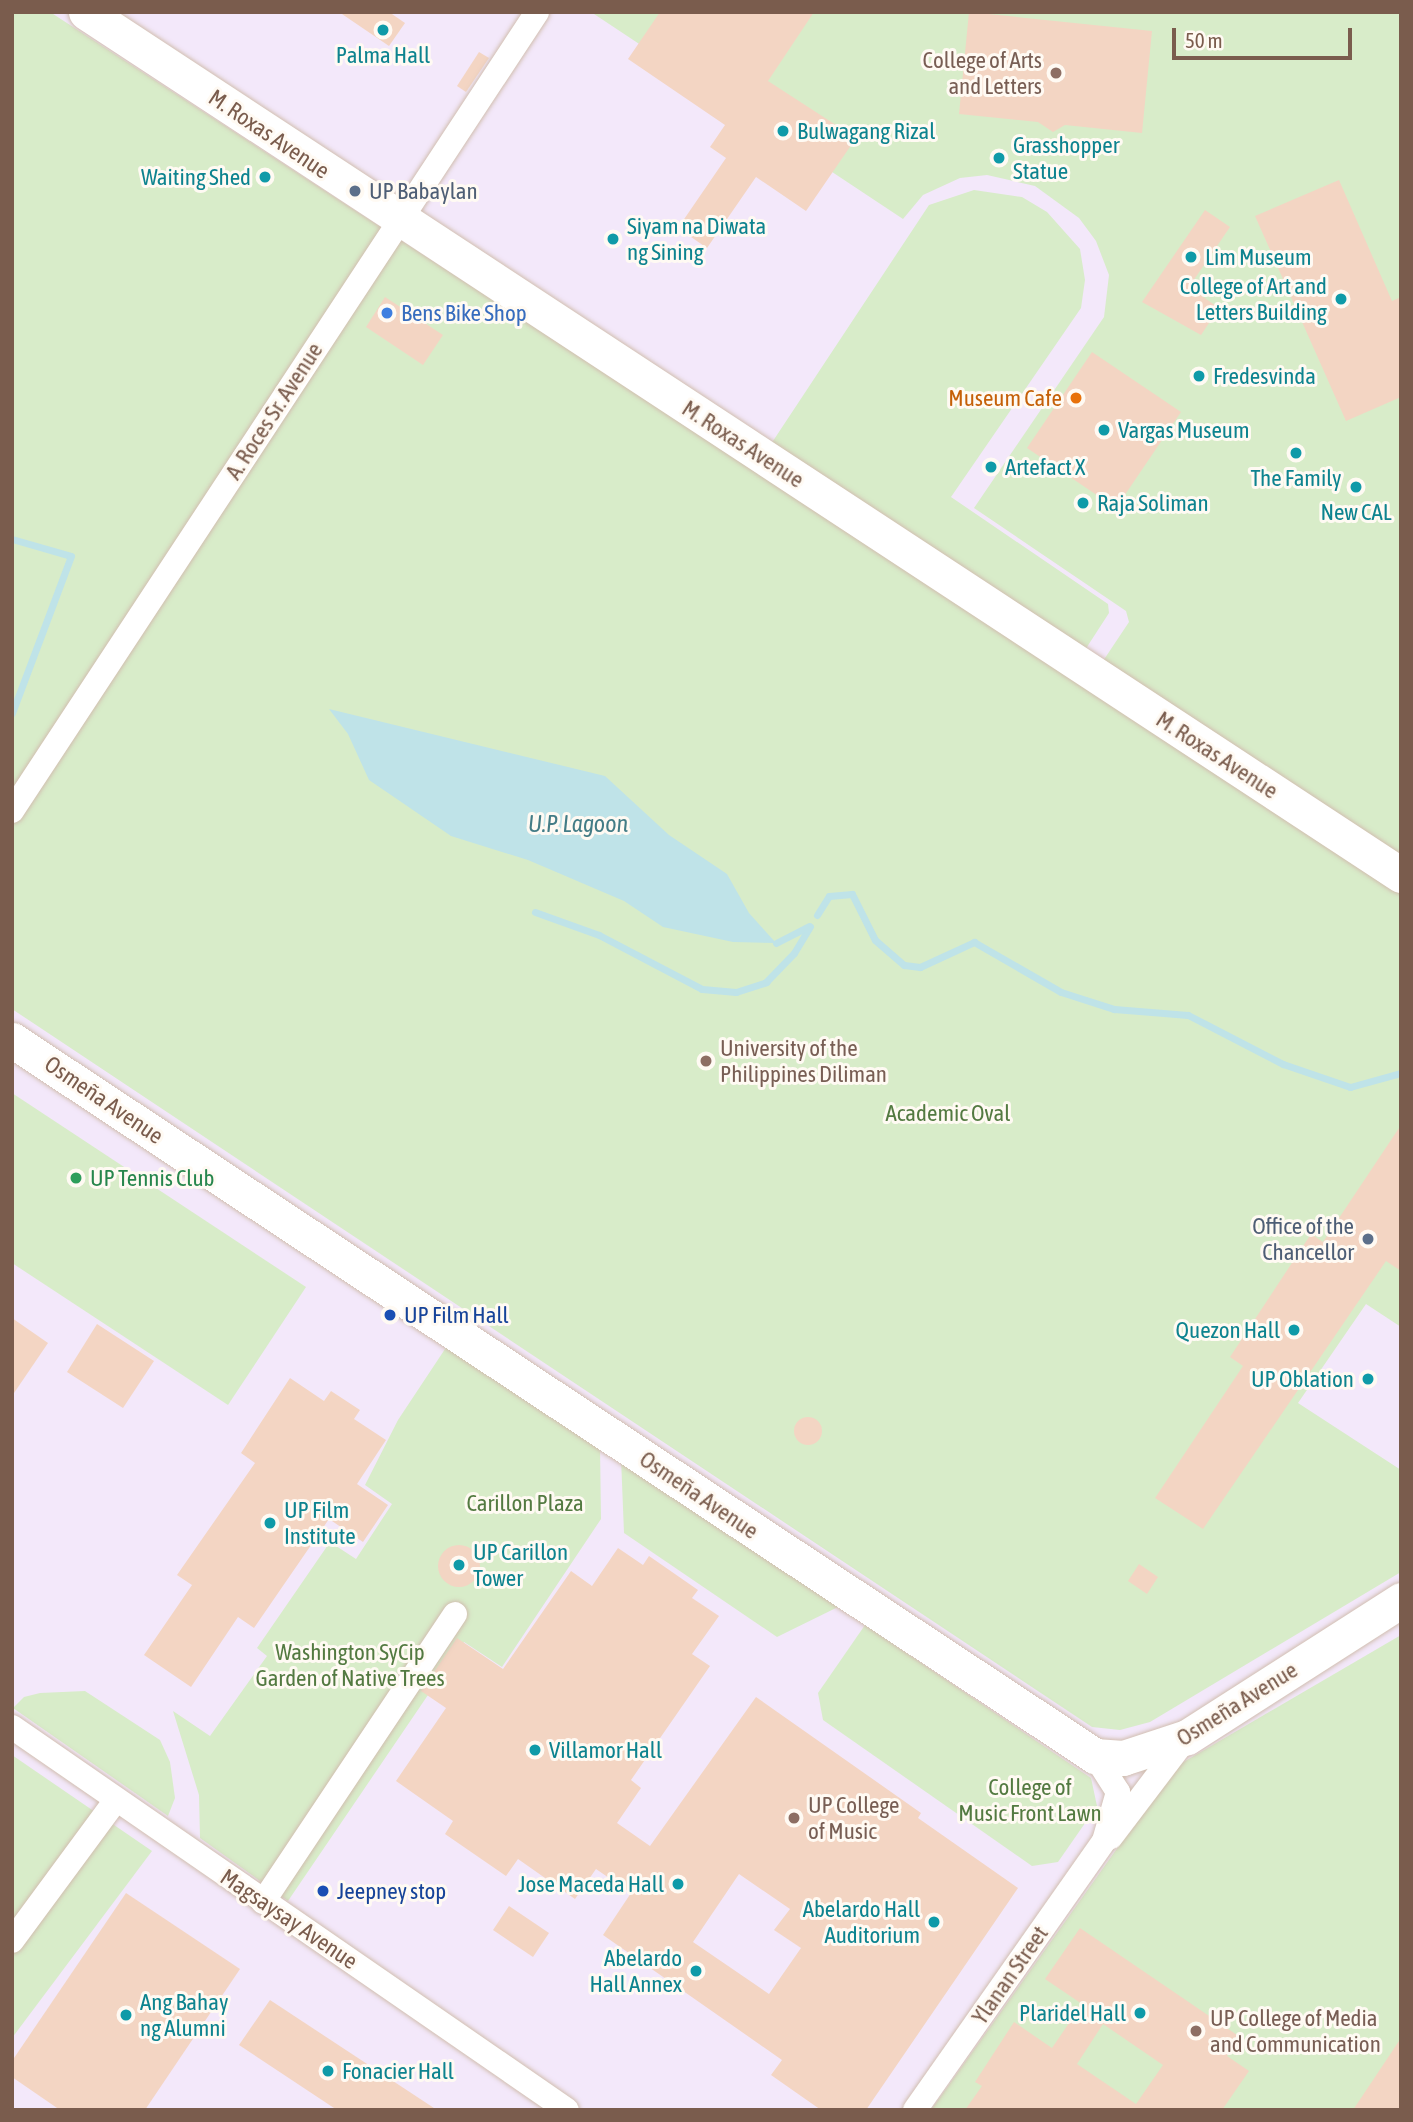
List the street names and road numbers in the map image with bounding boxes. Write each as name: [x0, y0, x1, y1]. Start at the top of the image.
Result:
street label: M. Roxas Avenue: [203, 84, 335, 184]
street label: A. Roces Sr. Avenue: [220, 337, 328, 485]
street label: M. Roxas Avenue: [677, 394, 809, 494]
street label: M. Roxas Avenue: [1151, 705, 1283, 805]
street label: Osmeña Avenue: [39, 1050, 169, 1150]
street label: Osmeña Avenue: [634, 1445, 764, 1545]
street label: Osmeña Avenue: [1172, 1656, 1302, 1752]
street label: Magsaysay Avenue: [215, 1863, 363, 1975]
street label: Ylanan Street: [966, 1921, 1054, 2029]

